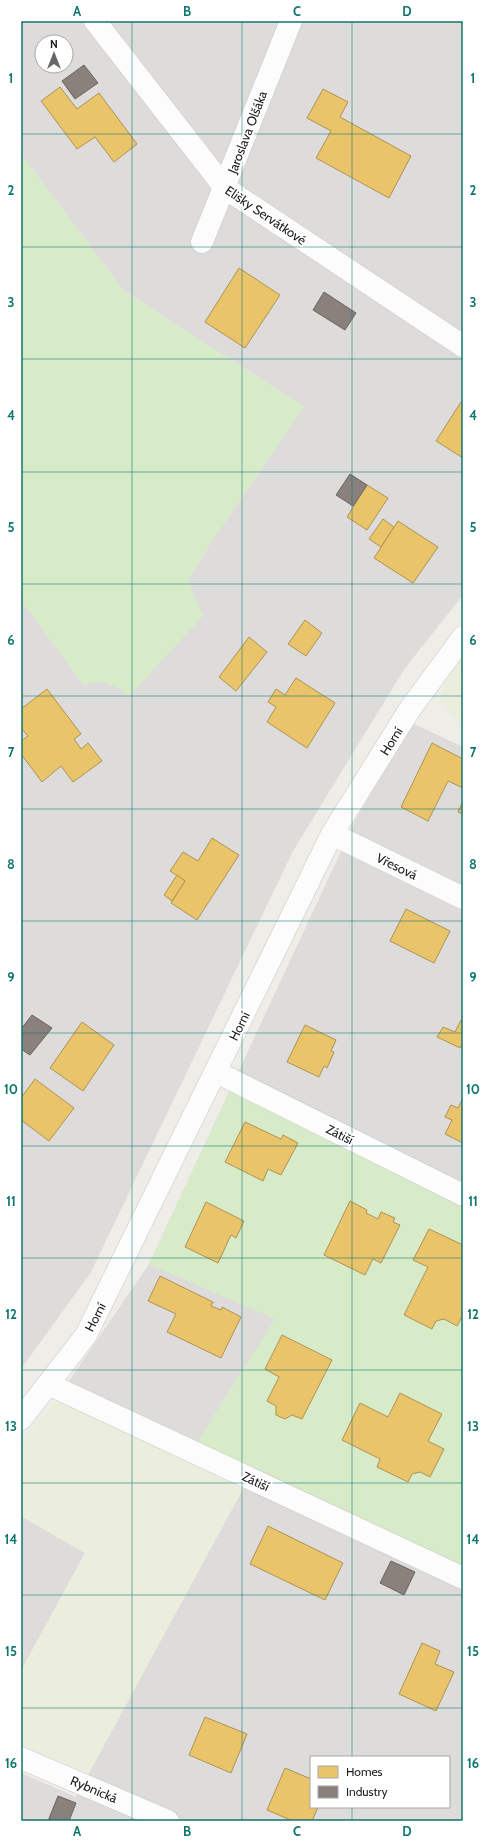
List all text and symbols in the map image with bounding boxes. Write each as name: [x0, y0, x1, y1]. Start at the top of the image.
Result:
text: A: [73, 3, 82, 19]
text: B: [183, 3, 191, 19]
text: C: [293, 3, 301, 19]
text: D: [402, 3, 412, 19]
north arrow: [34, 34, 74, 74]
text: N: [50, 37, 58, 51]
text: 1: [9, 70, 13, 86]
text: 1: [471, 70, 475, 86]
street label: Jaroslava Olšáka: [224, 88, 270, 176]
text: 2: [8, 182, 15, 198]
street label: Elišky Servátkové: [222, 182, 310, 248]
text: 2: [470, 182, 477, 198]
text: 3: [7, 294, 15, 310]
text: 3: [469, 294, 477, 310]
text: 4: [7, 407, 15, 423]
text: 4: [469, 407, 477, 423]
text: 5: [8, 519, 15, 535]
text: 5: [470, 519, 477, 535]
text: 6: [7, 632, 15, 648]
text: 6: [469, 632, 477, 648]
street label: Horní: [376, 724, 406, 758]
text: 7: [8, 744, 15, 760]
text: 7: [470, 744, 477, 760]
street label: Vřesová: [374, 849, 421, 883]
text: 8: [7, 856, 15, 872]
text: 8: [469, 856, 477, 872]
text: 9: [7, 969, 15, 985]
text: 9: [469, 969, 477, 985]
street label: Horní: [225, 1009, 253, 1043]
text: 10: [4, 1081, 18, 1097]
text: 10: [466, 1081, 480, 1097]
street label: Zátiší: [324, 1121, 356, 1148]
text: 11: [6, 1193, 16, 1209]
text: 11: [468, 1193, 478, 1209]
street label: Horní: [81, 1300, 109, 1334]
text: 12: [5, 1306, 17, 1322]
text: 12: [467, 1306, 479, 1322]
text: 13: [5, 1418, 17, 1434]
text: 13: [467, 1418, 479, 1434]
street label: Zátiší: [240, 1468, 272, 1494]
text: 14: [5, 1531, 17, 1547]
text: 14: [467, 1531, 479, 1547]
text: 15: [5, 1643, 17, 1659]
text: 15: [467, 1643, 479, 1659]
text: 16: [5, 1755, 17, 1771]
text: 16: [467, 1755, 479, 1771]
legend: [310, 1756, 450, 1808]
text: Homes: [346, 1764, 383, 1779]
street label: Rybnická: [68, 1772, 121, 1806]
text: Industry: [346, 1784, 387, 1799]
text: A: [73, 1823, 82, 1839]
text: B: [183, 1823, 191, 1839]
text: C: [293, 1823, 301, 1839]
text: D: [402, 1823, 412, 1839]

